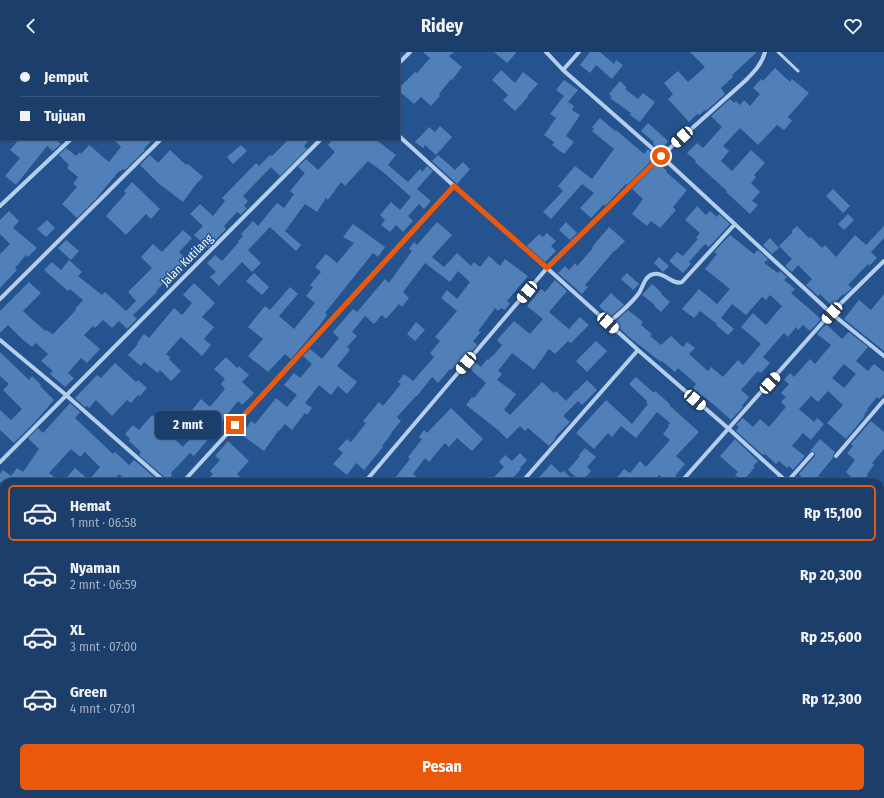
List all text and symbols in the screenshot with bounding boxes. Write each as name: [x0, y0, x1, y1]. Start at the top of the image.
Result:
icon: back: [20, 15, 42, 37]
text: Ridey: [421, 15, 463, 37]
icon: heart: [842, 15, 864, 37]
text: Jemput: [44, 68, 89, 86]
text: Tujuan: [44, 107, 86, 125]
car: [669, 125, 695, 149]
route start: [652, 147, 670, 165]
street label: Jalan Kutilang: [158, 231, 216, 289]
car: [515, 279, 539, 305]
car: [820, 300, 844, 326]
car: [595, 311, 621, 335]
car: [454, 350, 478, 376]
car: [758, 370, 782, 396]
car: [682, 388, 708, 412]
callout: 2 mnt: [155, 411, 221, 439]
route end: [226, 416, 244, 434]
text: 2 mnt: [173, 417, 203, 432]
icon: car: [22, 495, 58, 531]
text: Hemat: [70, 497, 111, 515]
text: Rp 15,100: [804, 504, 862, 522]
text: 1 mnt · 06:58: [70, 515, 137, 530]
icon: car: [22, 557, 58, 593]
text: Nyaman: [70, 559, 120, 577]
text: Rp 20,300: [800, 566, 862, 584]
text: 2 mnt · 06:59: [70, 577, 137, 592]
icon: car: [22, 619, 58, 655]
text: XL: [70, 621, 85, 639]
text: Rp 25,600: [801, 628, 862, 646]
text: 3 mnt · 07:00: [70, 639, 137, 654]
icon: car: [22, 681, 58, 717]
text: Green: [70, 683, 107, 701]
text: Rp 12,300: [802, 690, 862, 708]
text: 4 mnt · 07:01: [70, 701, 135, 716]
button: Pesan: [20, 744, 864, 790]

